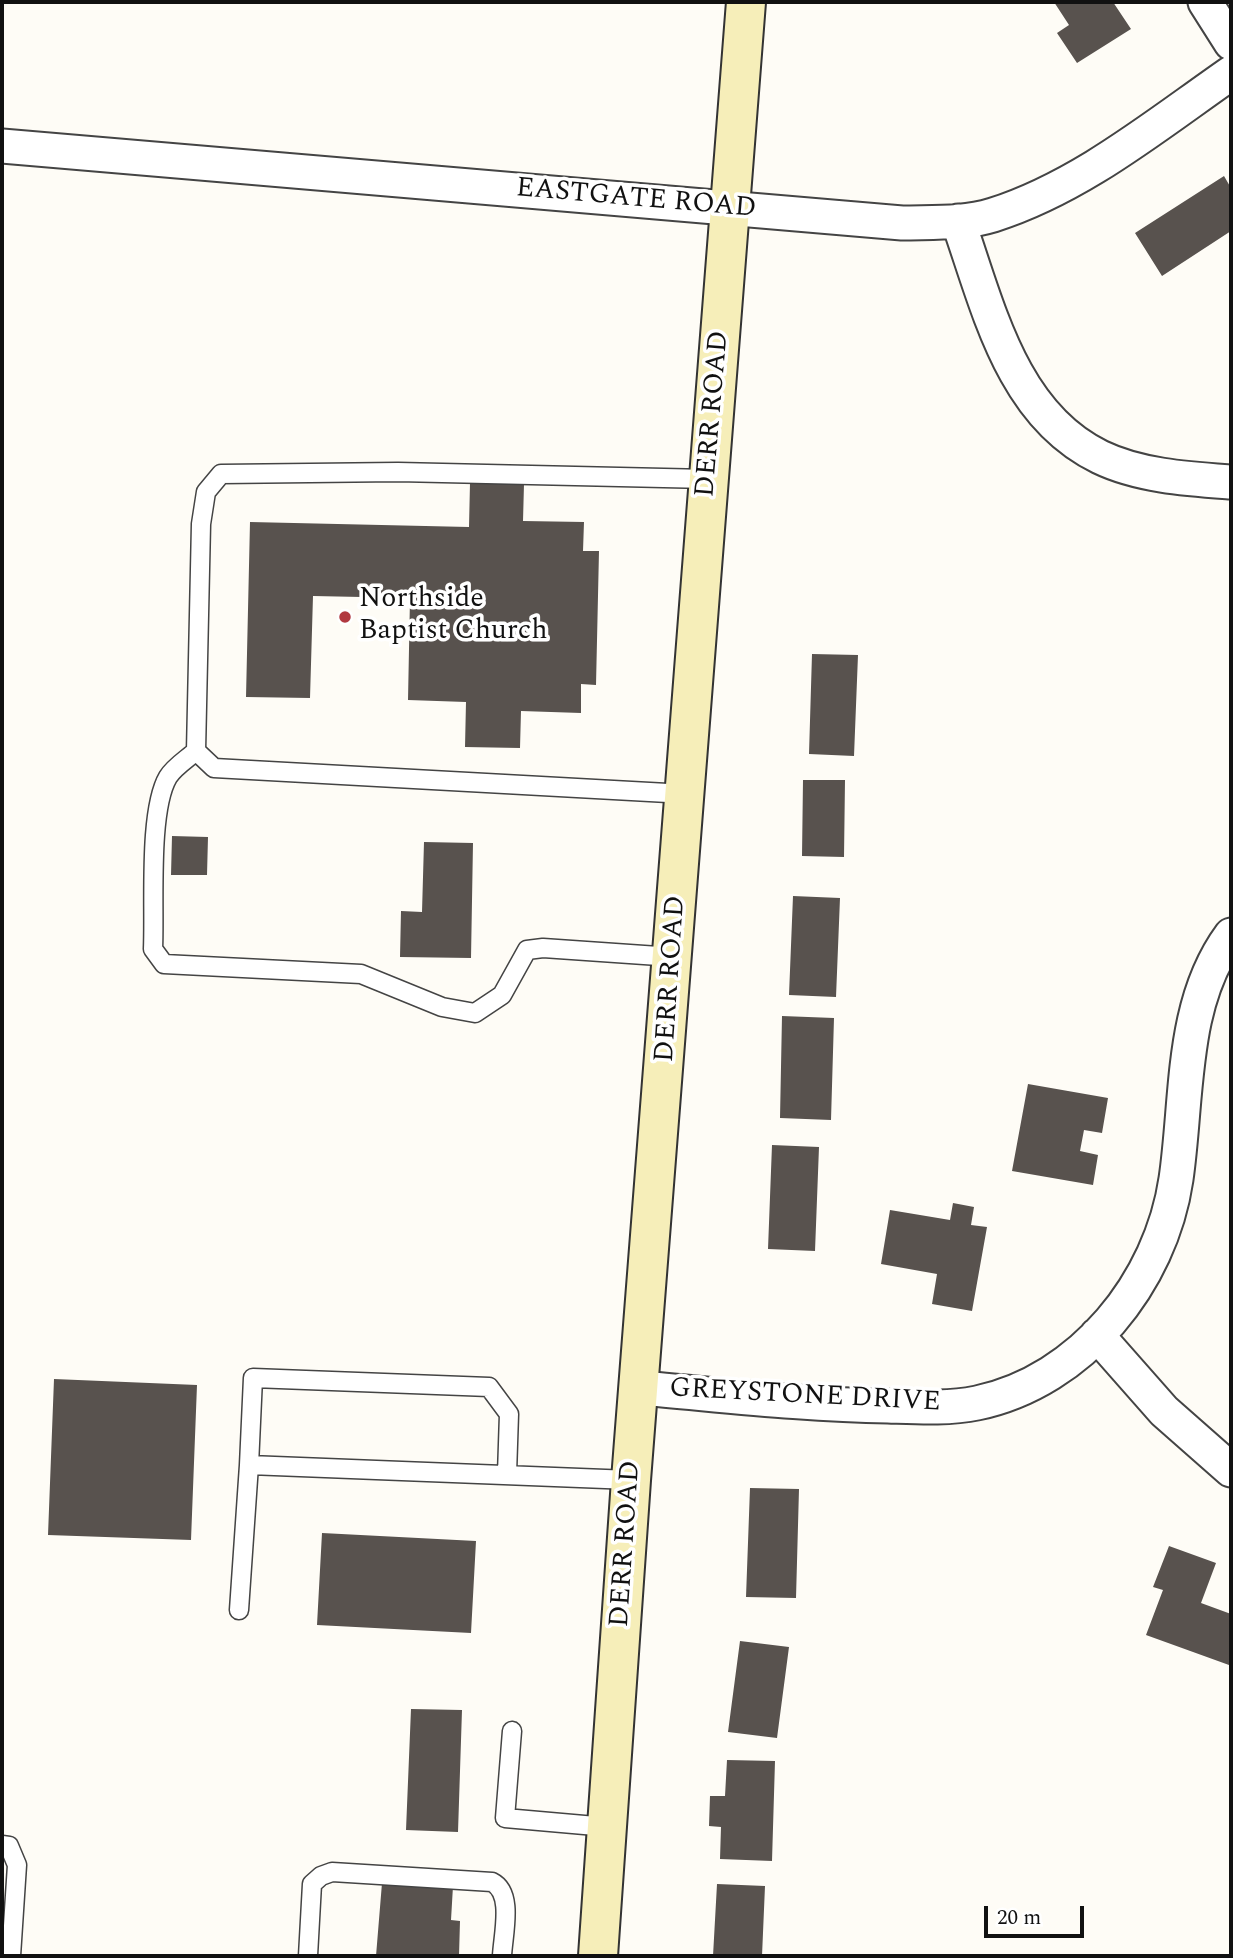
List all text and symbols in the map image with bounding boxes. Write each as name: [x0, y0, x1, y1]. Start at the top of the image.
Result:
street label: EASTGATE ROAD: [514, 173, 758, 227]
street label: DERR ROAD: [690, 329, 738, 499]
place label: Northside Baptist Church: [359, 584, 548, 650]
marker: Northside Baptist Church: [337, 609, 353, 625]
street label: DERR ROAD: [649, 895, 695, 1063]
street label: GREYSTONE DRIVE: [669, 1373, 941, 1421]
street label: DERR ROAD: [604, 1460, 650, 1628]
scale bar: [988, 1892, 1088, 1936]
text: 20 m: [997, 1902, 1041, 1934]

